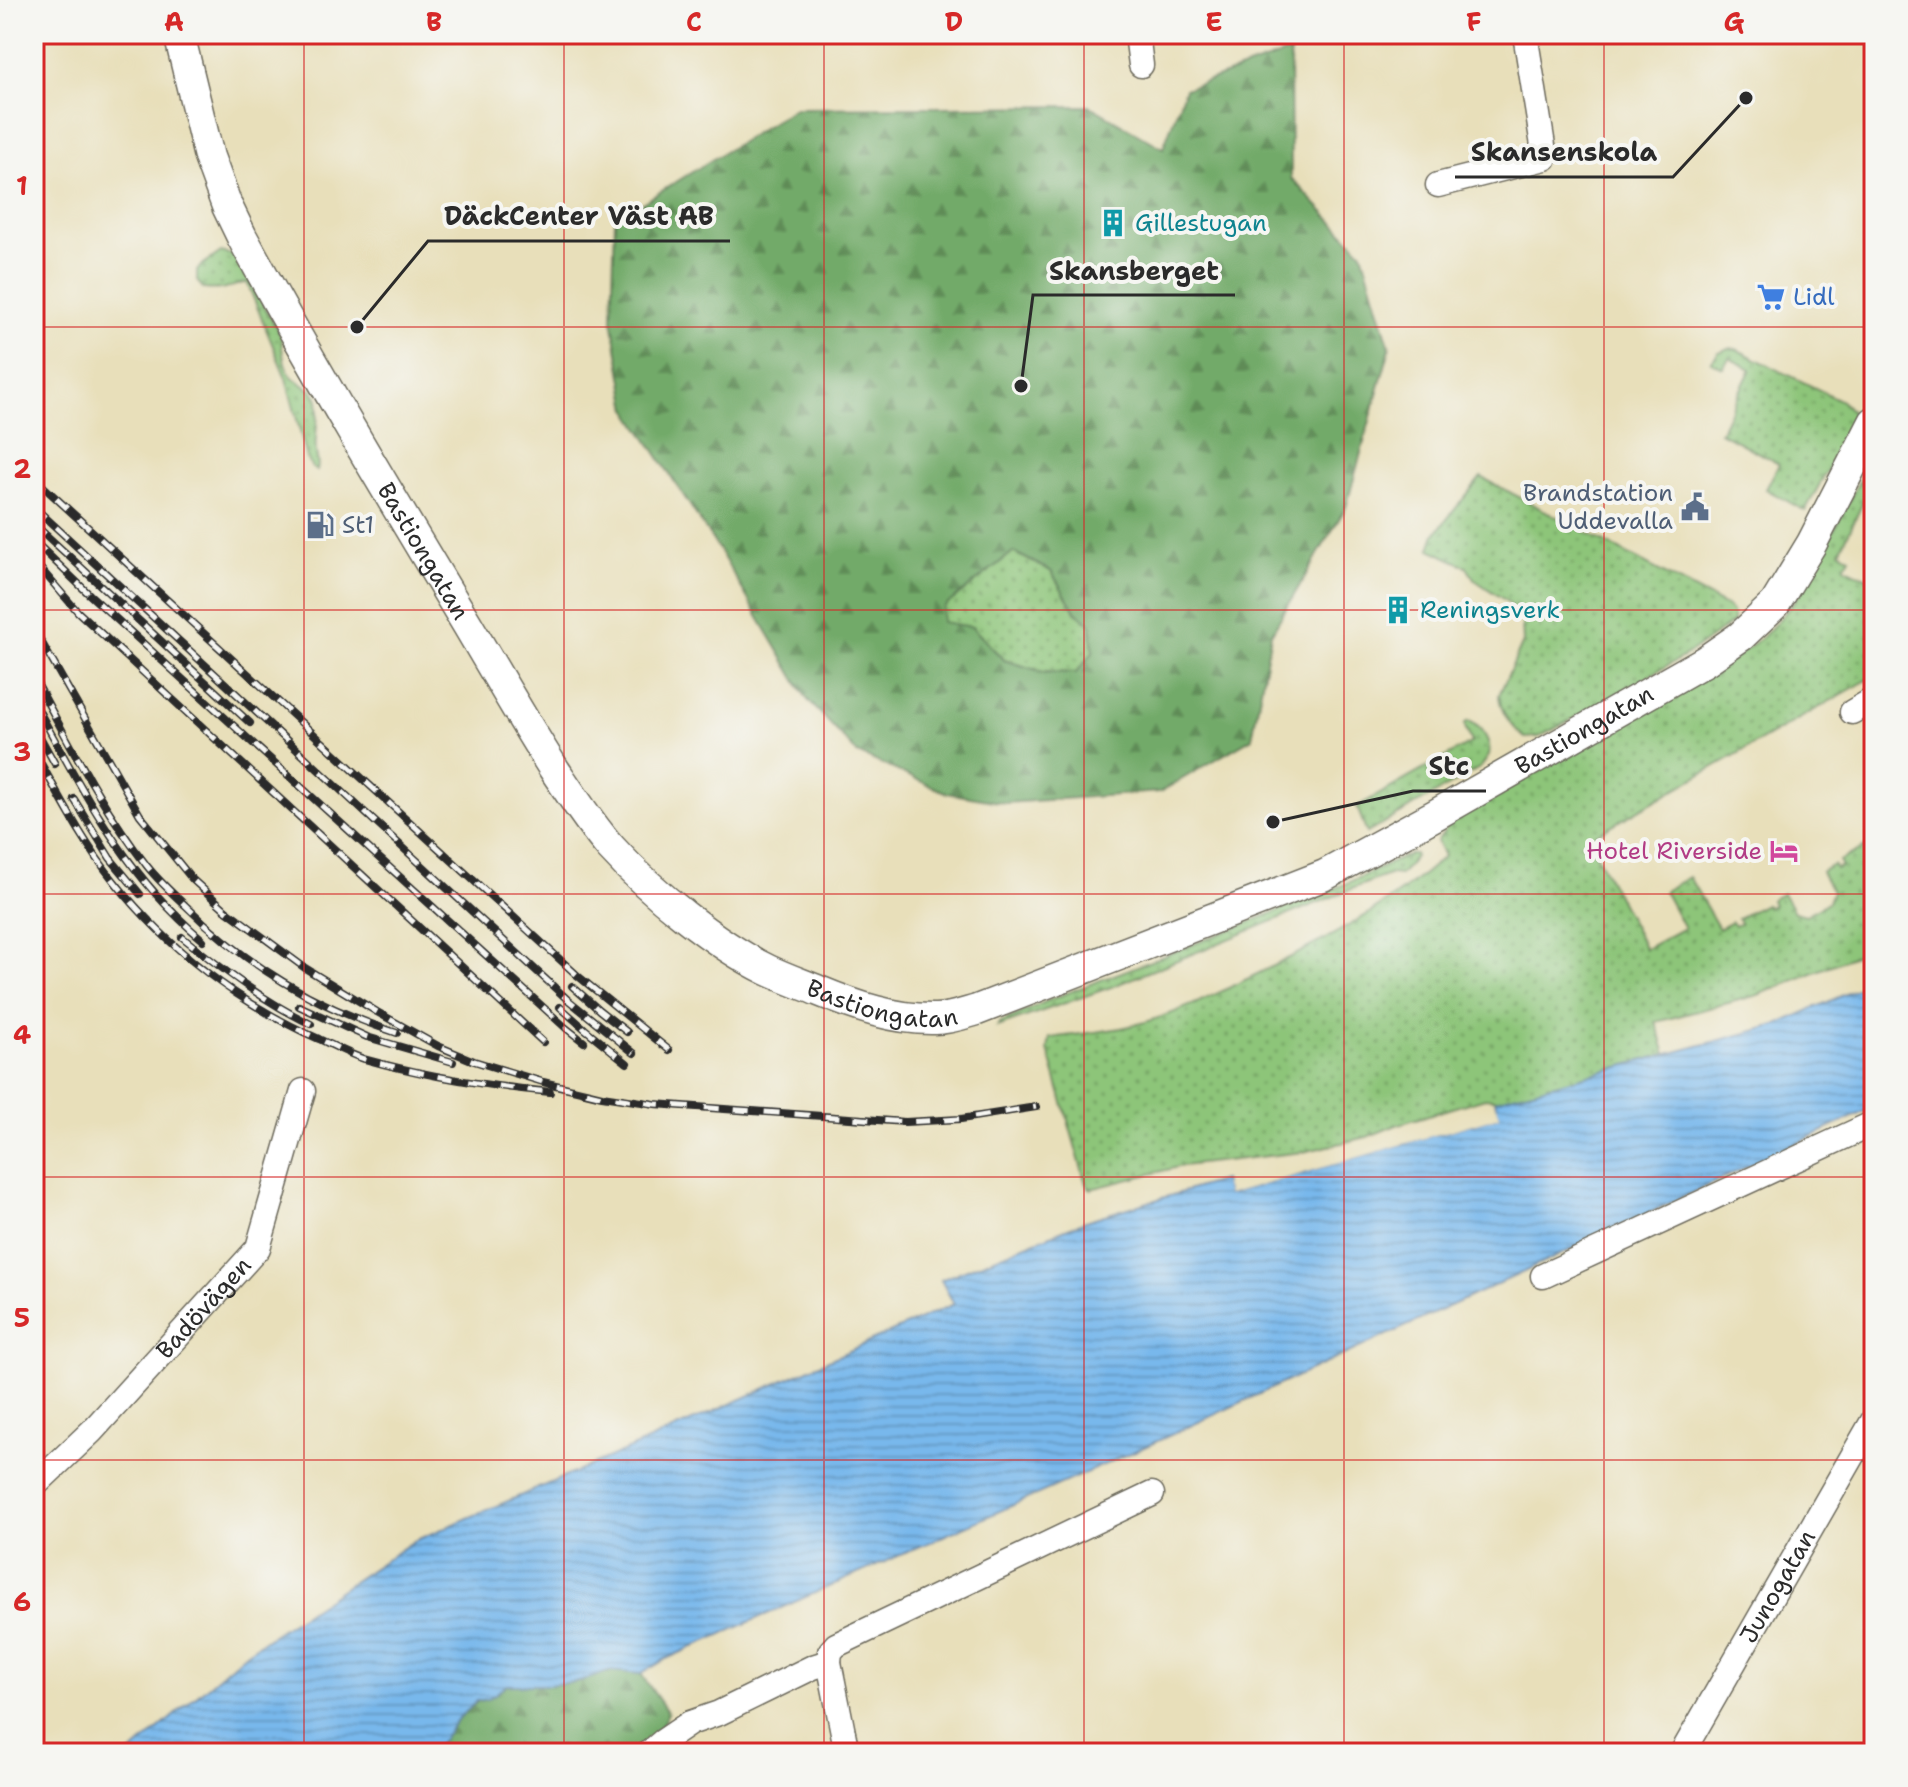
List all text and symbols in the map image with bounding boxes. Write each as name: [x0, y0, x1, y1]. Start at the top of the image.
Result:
text: A: [164, 4, 184, 39]
text: B: [426, 4, 442, 39]
text: C: [686, 4, 702, 39]
text: D: [945, 4, 963, 39]
text: E: [1205, 4, 1223, 39]
text: F: [1466, 4, 1482, 39]
text: G: [1724, 4, 1745, 39]
callout: Skansenskola: [1455, 127, 1673, 177]
text: Skansenskola: [1471, 134, 1657, 169]
text: 1: [16, 168, 28, 203]
callout: DäckCenter Väst AB: [428, 191, 730, 241]
text: DäckCenter Väst AB: [444, 198, 714, 233]
place label: Gillestugan: [1135, 207, 1267, 239]
building icon: Gillestugan: [1098, 208, 1128, 238]
callout: Skansberget: [1033, 245, 1235, 295]
text: Skansberget: [1049, 253, 1219, 288]
place label: Lidl: [1793, 281, 1835, 313]
supermarket icon: Lidl: [1756, 282, 1786, 312]
text: 2: [13, 451, 31, 486]
street label: Bastiongatan: [370, 477, 477, 626]
place label: Brandstation Uddevalla: [1523, 477, 1673, 537]
public building icon: Brandstation Uddevalla: [1680, 492, 1710, 522]
place label: St1: [342, 509, 374, 541]
fuel station icon: St1: [305, 510, 335, 540]
place label: Reningsverk: [1420, 594, 1560, 626]
building icon: Reningsverk: [1383, 595, 1413, 625]
street label: Bastiongatan: [1509, 678, 1659, 782]
text: 3: [13, 734, 31, 769]
callout: Stc: [1413, 741, 1486, 791]
text: Stc: [1428, 748, 1470, 783]
place label: Hotel Riverside: [1586, 835, 1762, 867]
hotel icon: Hotel Riverside: [1769, 836, 1799, 866]
street label: Bastiongatan: [802, 972, 960, 1035]
text: 4: [13, 1017, 31, 1052]
street label: Badövägen: [149, 1250, 258, 1366]
text: 5: [14, 1300, 30, 1335]
street label: Junogatan: [1732, 1524, 1823, 1649]
text: 6: [13, 1584, 31, 1619]

